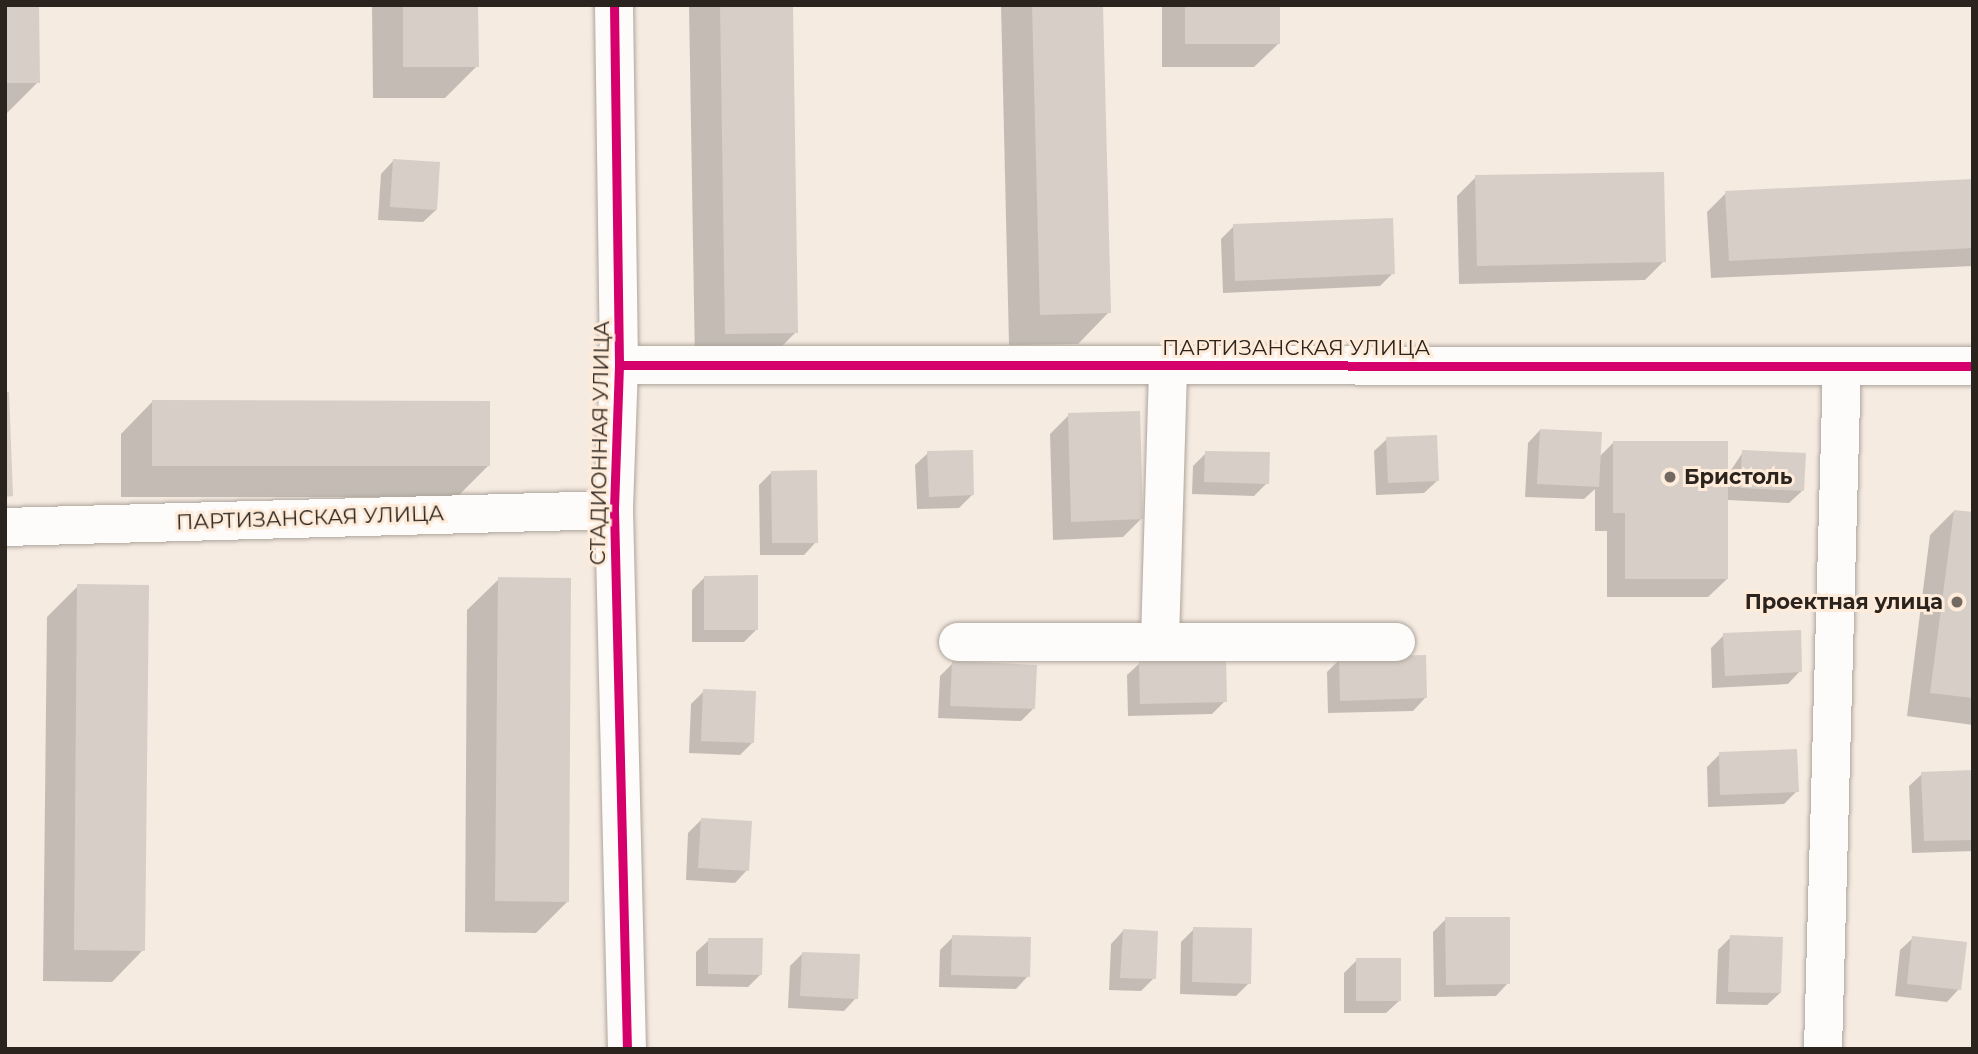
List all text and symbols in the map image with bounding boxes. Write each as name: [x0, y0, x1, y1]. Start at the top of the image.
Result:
street label: СТАДИОННАЯ УЛИЦА: [585, 320, 615, 566]
street label: ПАРТИЗАНСКАЯ УЛИЦА: [1162, 335, 1430, 361]
place label: Бристоль: [1684, 464, 1792, 490]
marker: Бристоль: [1662, 469, 1678, 485]
street label: ПАРТИЗАНСКАЯ УЛИЦА: [176, 501, 444, 535]
place label: Проектная улица: [1745, 589, 1943, 615]
marker: Проектная улица: [1949, 594, 1965, 610]

